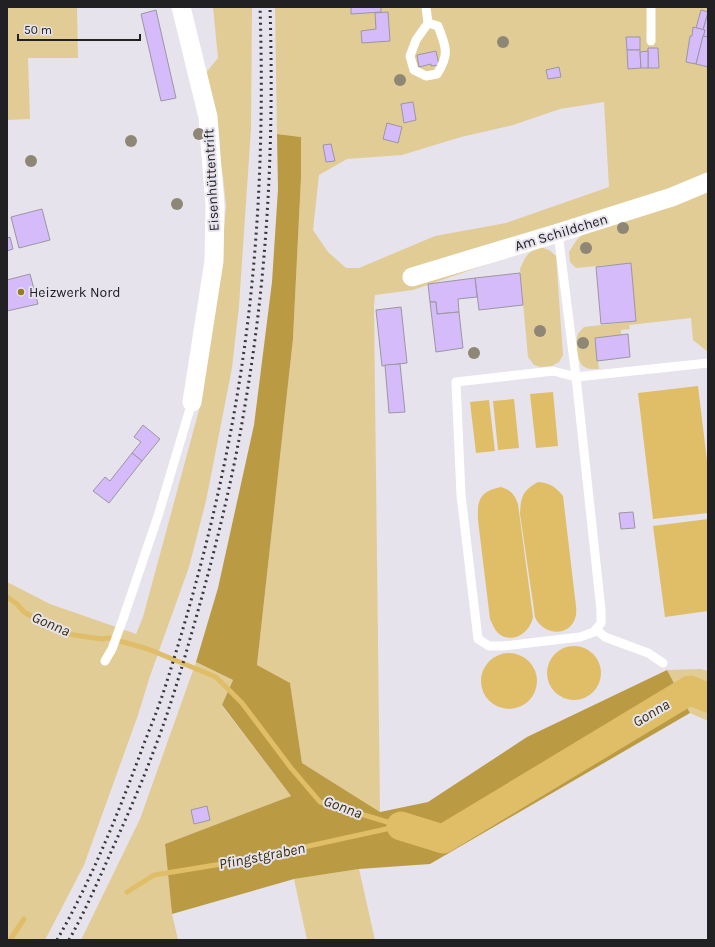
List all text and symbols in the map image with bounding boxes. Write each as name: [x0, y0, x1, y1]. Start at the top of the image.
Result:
scale bar: [18, 16, 140, 42]
text: 50 m: [24, 23, 52, 37]
street label: Eisenhüttentrift: [200, 128, 223, 232]
street label: Am Schildchen: [513, 210, 610, 255]
place label: Heizwerk Nord: [29, 284, 121, 301]
marker: Heizwerk Nord: [16, 287, 26, 297]
water label: Gonna: [29, 608, 73, 640]
water label: Gonna: [629, 695, 673, 731]
water label: Gonna: [321, 792, 365, 822]
water label: Pfingstgraben: [217, 839, 307, 873]

